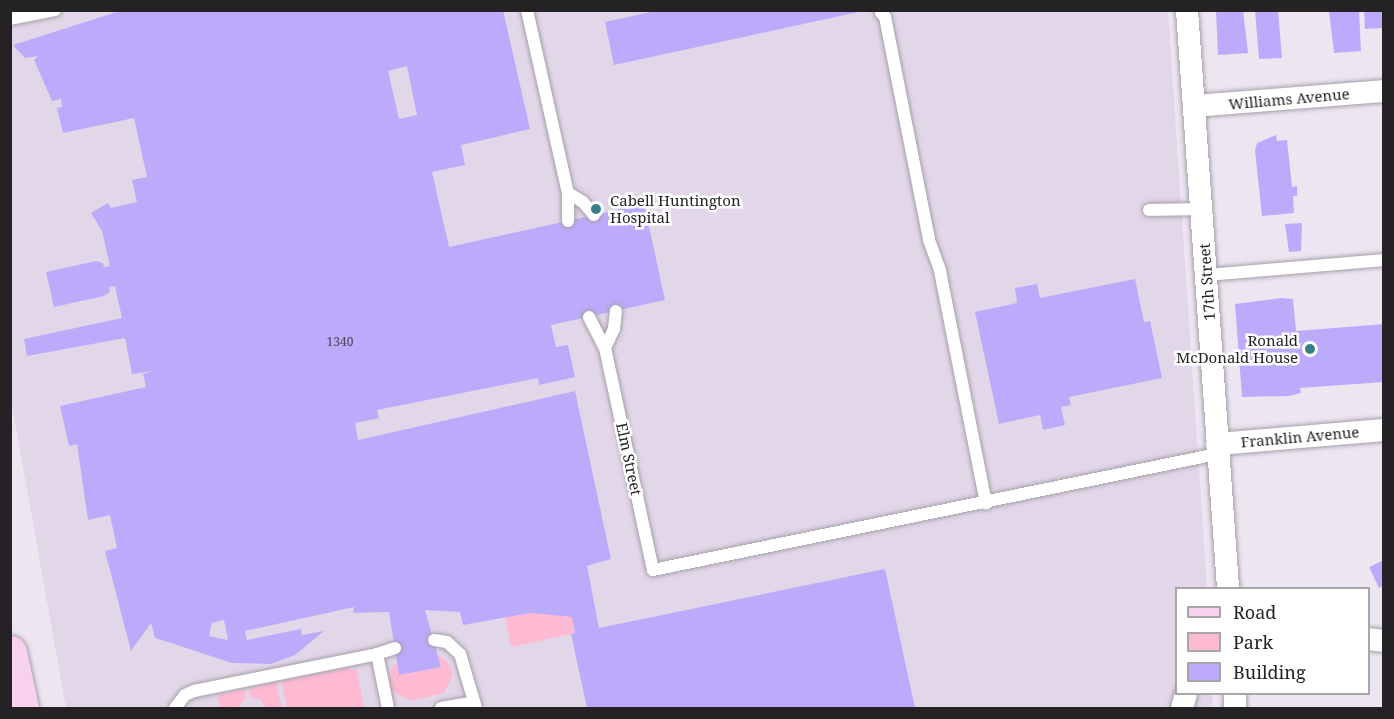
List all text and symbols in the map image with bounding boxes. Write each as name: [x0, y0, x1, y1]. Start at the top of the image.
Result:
street label: Williams Avenue: [1228, 85, 1350, 113]
place label: Cabell Huntington Hospital: [610, 191, 741, 226]
marker: Cabell Huntington Hospital: [587, 200, 605, 218]
street label: 17th Street: [1195, 243, 1219, 321]
place label: Ronald McDonald House: [1176, 331, 1298, 366]
house number: 1340: [327, 335, 353, 349]
marker: Ronald McDonald House: [1303, 342, 1317, 356]
street label: Elm Street: [613, 421, 645, 497]
street label: Franklin Avenue: [1240, 423, 1360, 451]
legend: [1175, 587, 1370, 695]
text: Road: [1233, 600, 1276, 624]
text: Park: [1233, 630, 1273, 654]
text: Building: [1233, 660, 1306, 684]

